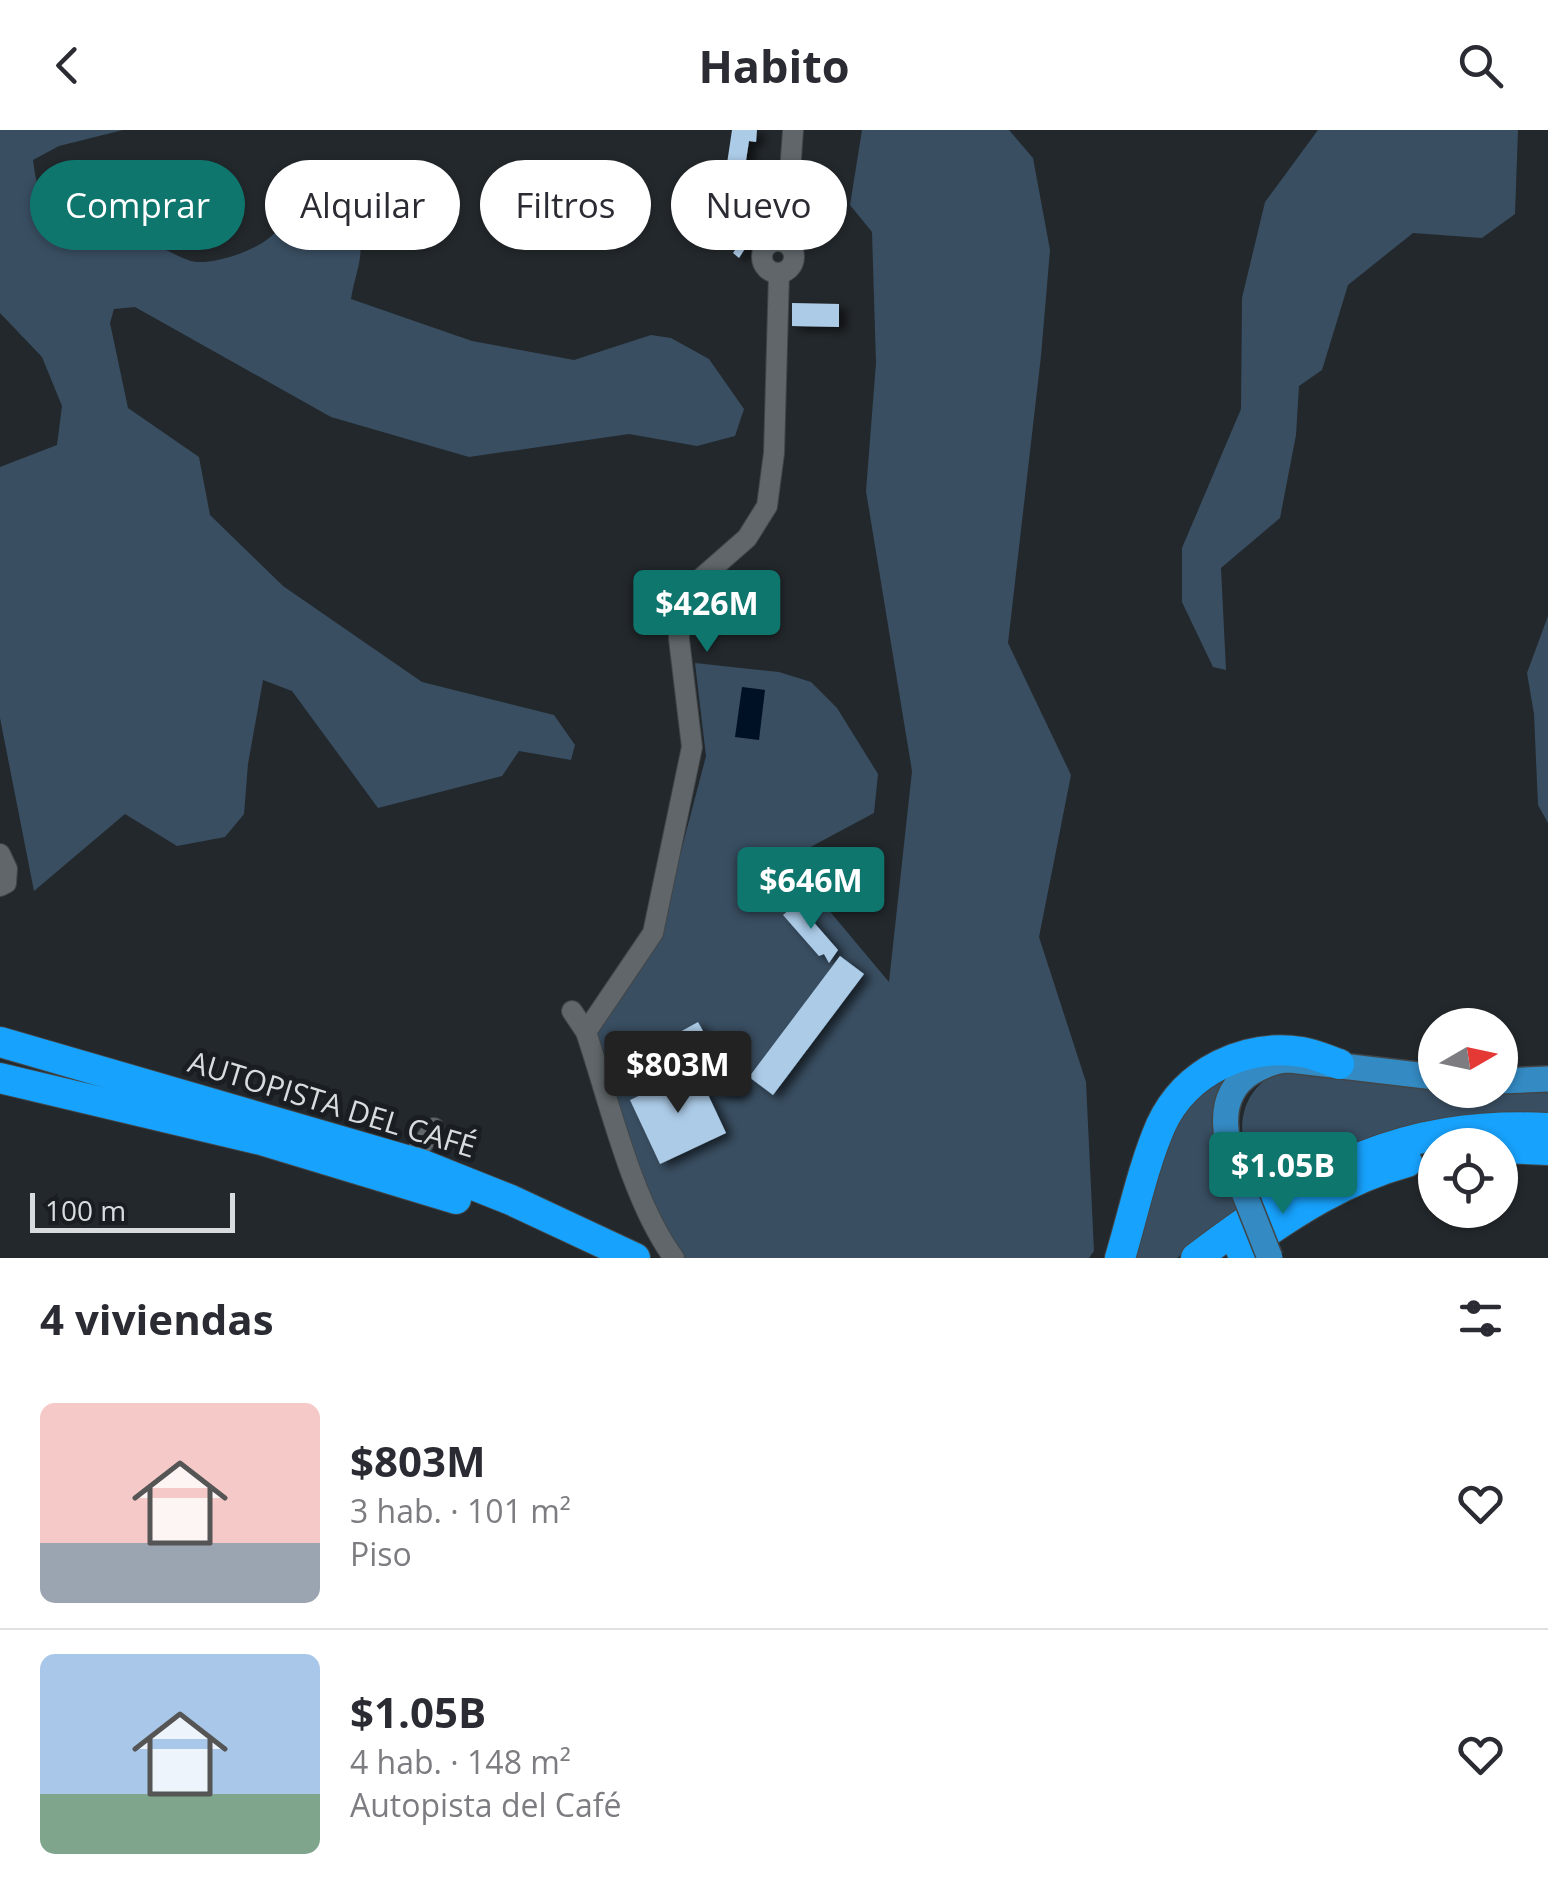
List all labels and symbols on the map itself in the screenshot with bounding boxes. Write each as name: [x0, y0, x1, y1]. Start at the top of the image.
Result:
pin: $426M: [637, 570, 777, 655]
pin: $646M: [741, 847, 881, 932]
north arrow: [1418, 1008, 1518, 1108]
pin: $803M: [608, 1031, 748, 1116]
street label: AUTOPISTA DEL CAFÉ: [184, 1040, 481, 1167]
pin: $1.05B: [1202, 1132, 1364, 1217]
scale bar: [30, 1188, 235, 1232]

